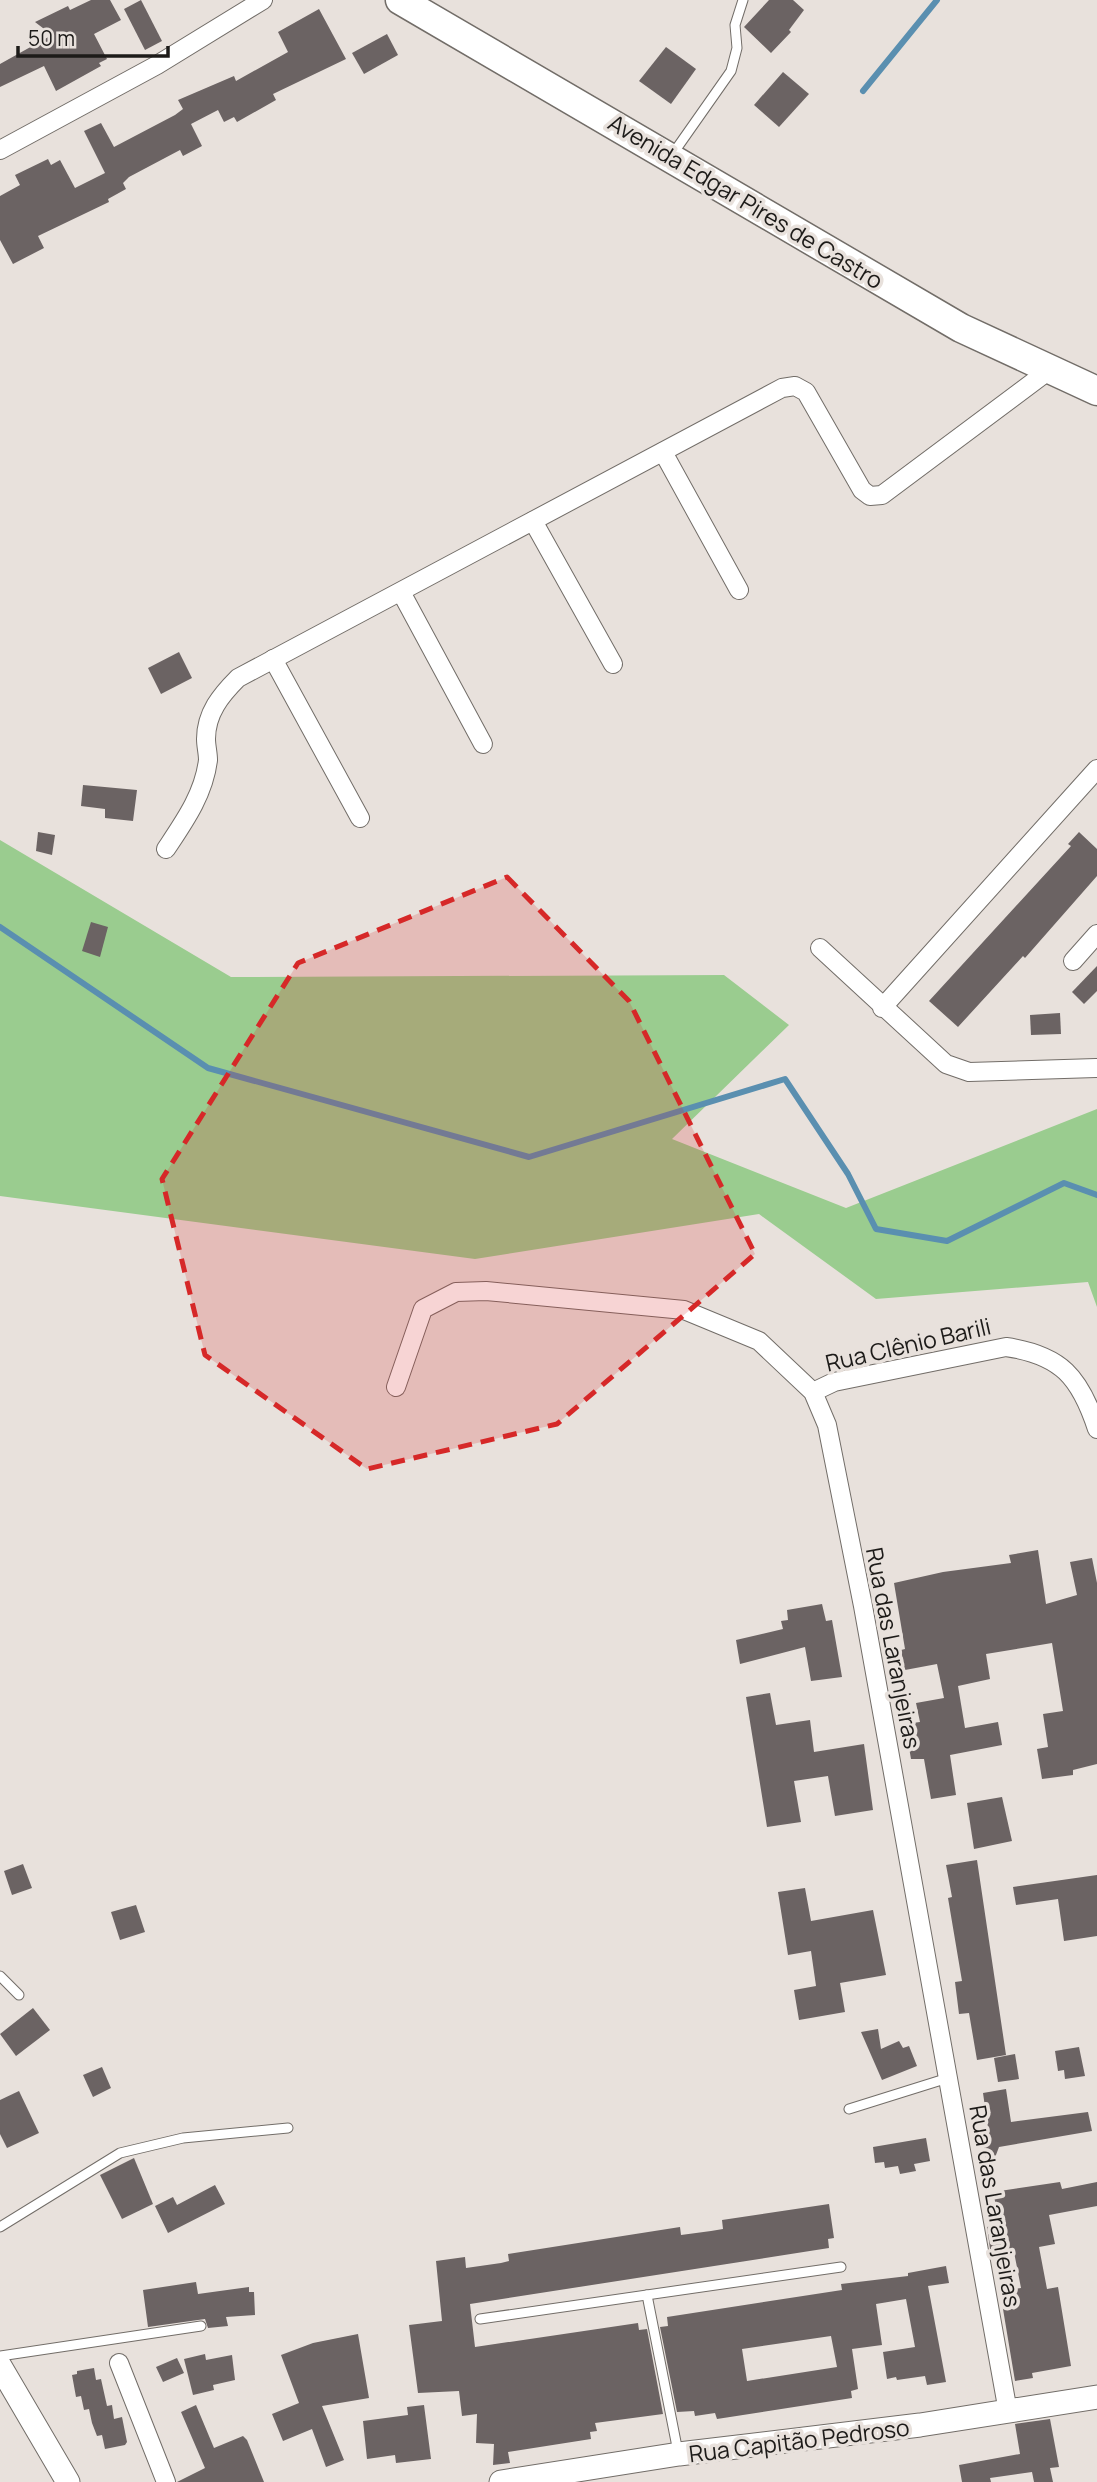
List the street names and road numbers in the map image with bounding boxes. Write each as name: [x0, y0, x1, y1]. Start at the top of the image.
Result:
street label: Avenida Edgar Pires de Castro: [603, 106, 889, 296]
street label: Rua Clênio Barili: [822, 1309, 994, 1379]
street label: Rua das Laranjeiras: [859, 1544, 929, 1752]
street label: Rua das Laranjeiras: [962, 2102, 1030, 2310]
street label: Rua Capitão Pedroso: [687, 2411, 911, 2469]

